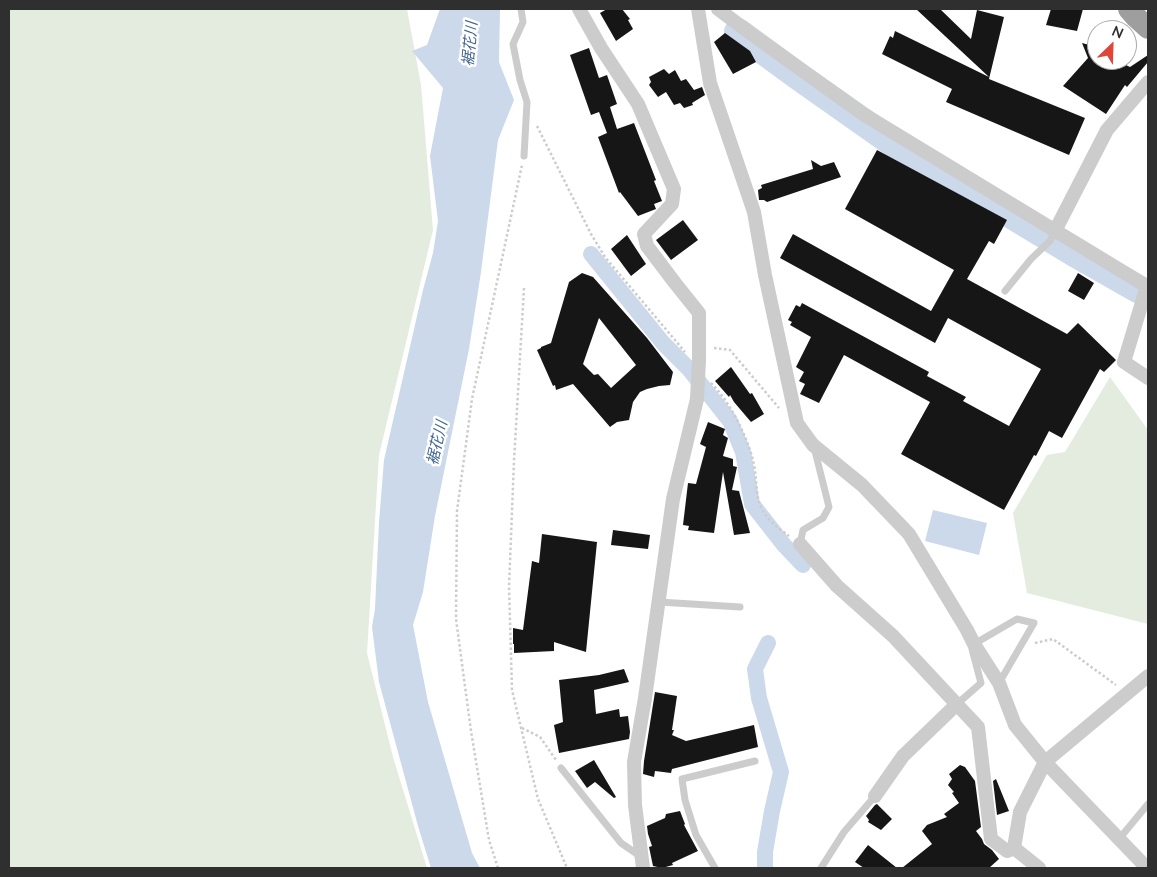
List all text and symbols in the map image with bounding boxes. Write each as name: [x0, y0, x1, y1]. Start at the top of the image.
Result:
north arrow: [1087, 20, 1137, 70]
water label: 裾花川: [459, 21, 481, 67]
text: N: [1110, 22, 1126, 42]
water label: 裾花川: [423, 419, 451, 467]

